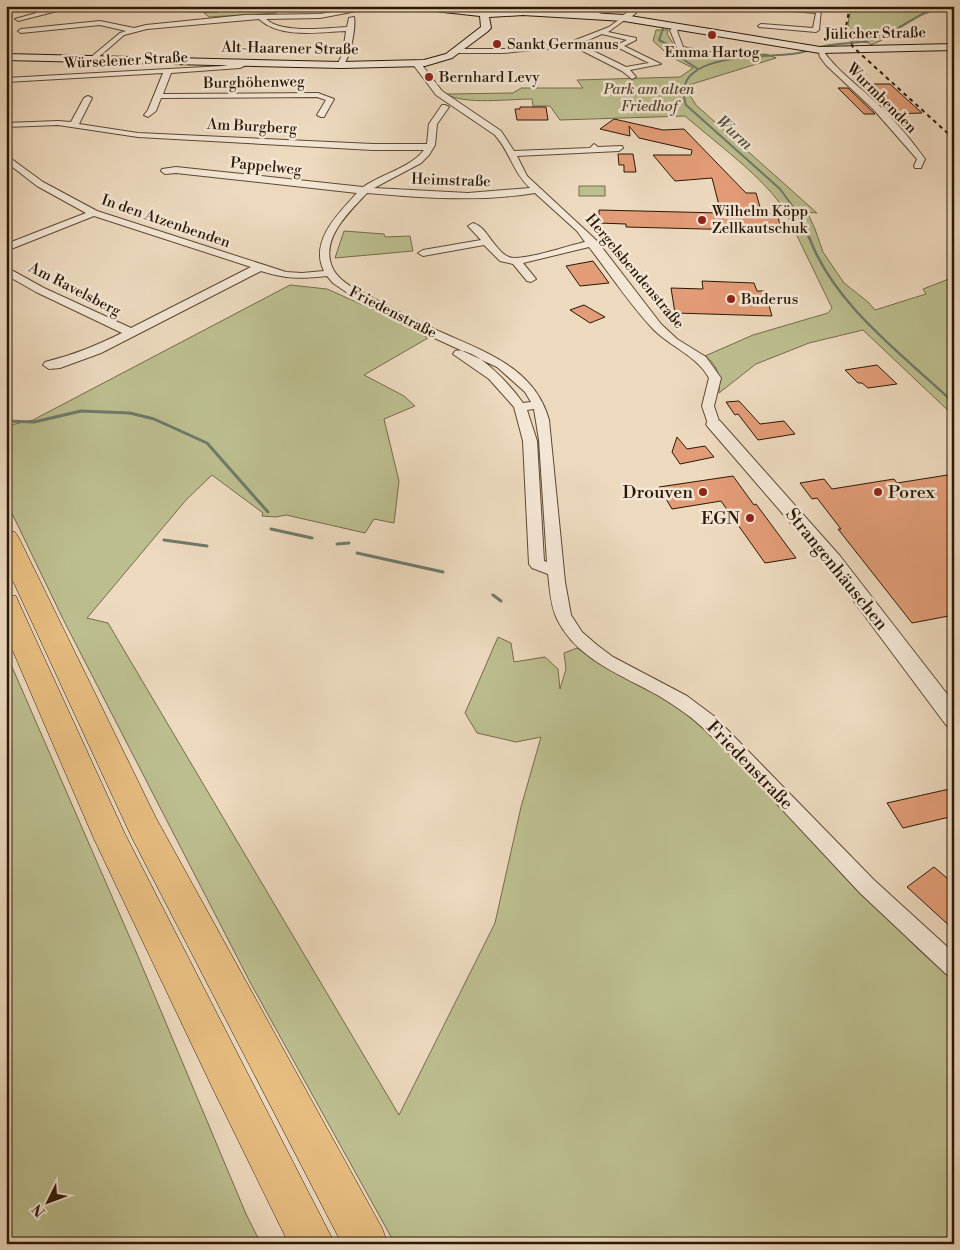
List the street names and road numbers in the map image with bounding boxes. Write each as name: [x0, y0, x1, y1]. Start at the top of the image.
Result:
street label: Jülicher Straße: [823, 23, 926, 44]
street label: Alt-Haarener Straße: [220, 38, 359, 59]
street label: Würselener Straße: [62, 48, 189, 73]
street label: Wurmbenden: [842, 59, 921, 138]
street label: Burghöhenweg: [202, 72, 305, 93]
street label: Am Burgberg: [206, 115, 298, 138]
street label: Pappelweg: [229, 153, 303, 180]
street label: Heimstraße: [411, 170, 491, 191]
street label: In den Atzenbenden: [99, 190, 233, 252]
street label: Hergelsbendenstraße: [581, 210, 688, 333]
street label: Am Ravelsberg: [25, 258, 124, 321]
street label: Friedenstraße: [346, 282, 440, 343]
street label: Strangenhäuschen: [780, 504, 893, 635]
street label: Friedenstraße: [701, 716, 798, 815]

